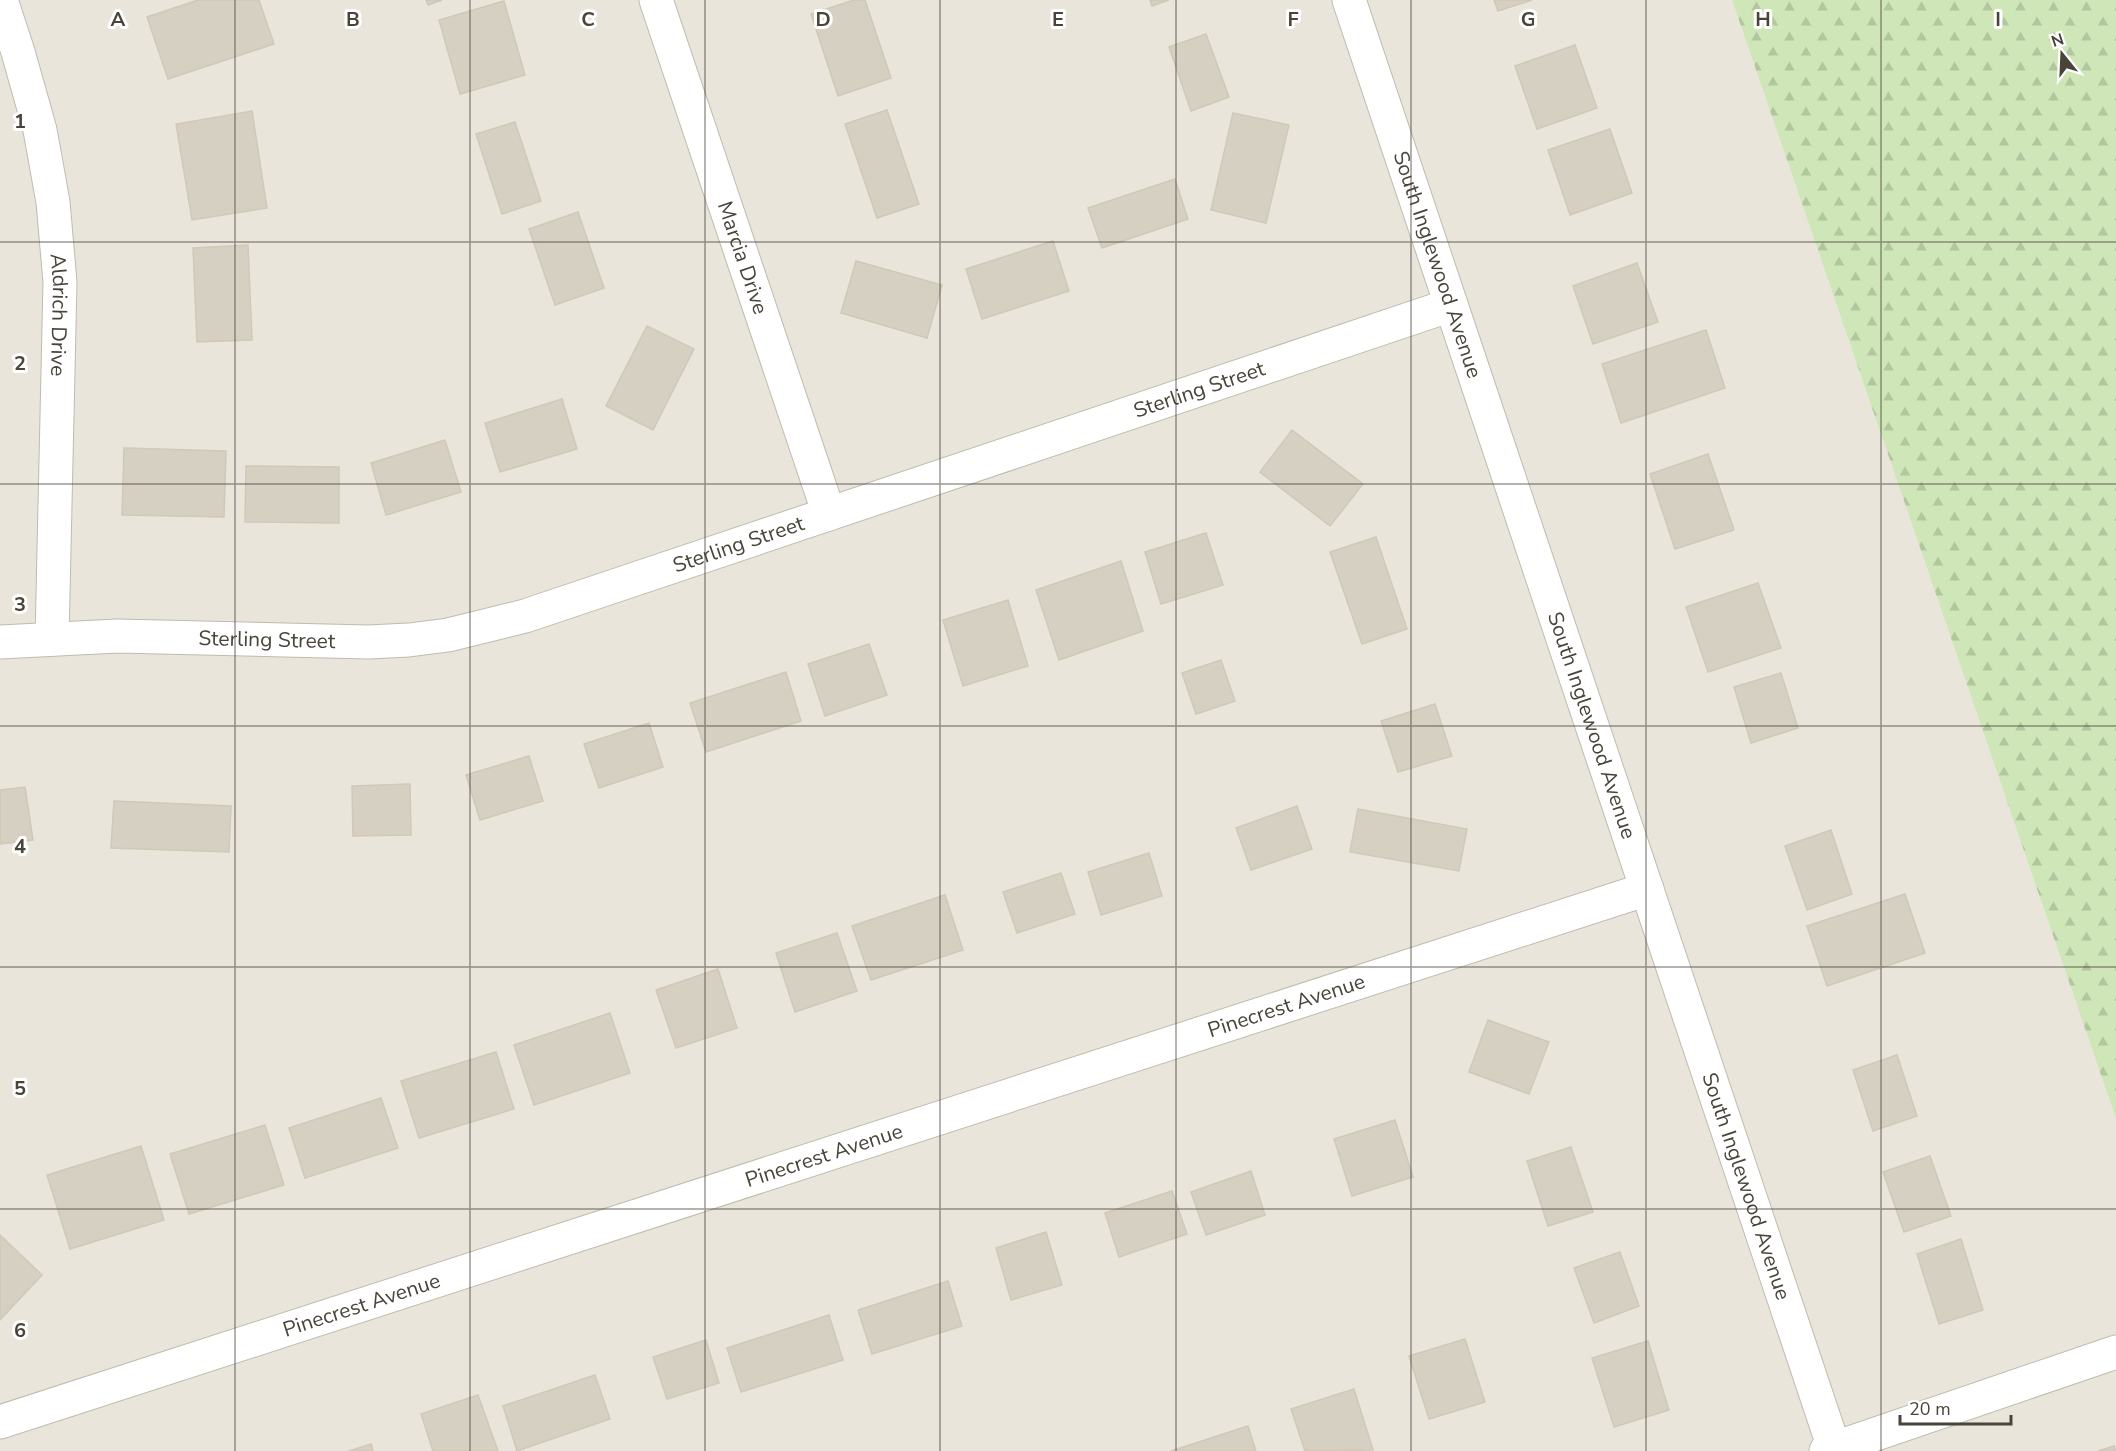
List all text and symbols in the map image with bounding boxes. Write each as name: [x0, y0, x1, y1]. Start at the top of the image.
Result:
text: A: [111, 6, 126, 33]
text: B: [346, 6, 360, 33]
text: C: [581, 6, 595, 33]
text: D: [815, 6, 831, 33]
text: E: [1052, 6, 1064, 33]
text: F: [1287, 6, 1299, 33]
text: G: [1521, 6, 1535, 33]
text: H: [1755, 6, 1771, 33]
text: I: [1995, 6, 2001, 33]
north arrow: [2032, 24, 2092, 84]
text: N: [2049, 28, 2067, 53]
text: 1: [14, 108, 26, 135]
street label: South Inglewood Avenue: [1387, 147, 1489, 382]
street label: Marcia Drive: [711, 198, 775, 318]
street label: Aldrich Drive: [44, 252, 74, 377]
text: 2: [14, 350, 26, 377]
street label: Sterling Street: [1130, 354, 1269, 425]
street label: Sterling Street: [669, 509, 808, 579]
text: 3: [14, 591, 26, 618]
street label: South Inglewood Avenue: [1541, 608, 1643, 843]
street label: Sterling Street: [198, 624, 336, 655]
text: 4: [14, 833, 26, 860]
street label: Pinecrest Avenue: [1204, 967, 1369, 1044]
street label: South Inglewood Avenue: [1695, 1069, 1797, 1304]
text: 5: [14, 1075, 26, 1102]
street label: Pinecrest Avenue: [742, 1117, 906, 1194]
street label: Pinecrest Avenue: [279, 1266, 444, 1344]
text: 6: [14, 1317, 26, 1344]
scale bar: [1900, 1388, 2011, 1426]
text: 20 m: [1909, 1397, 1951, 1421]

